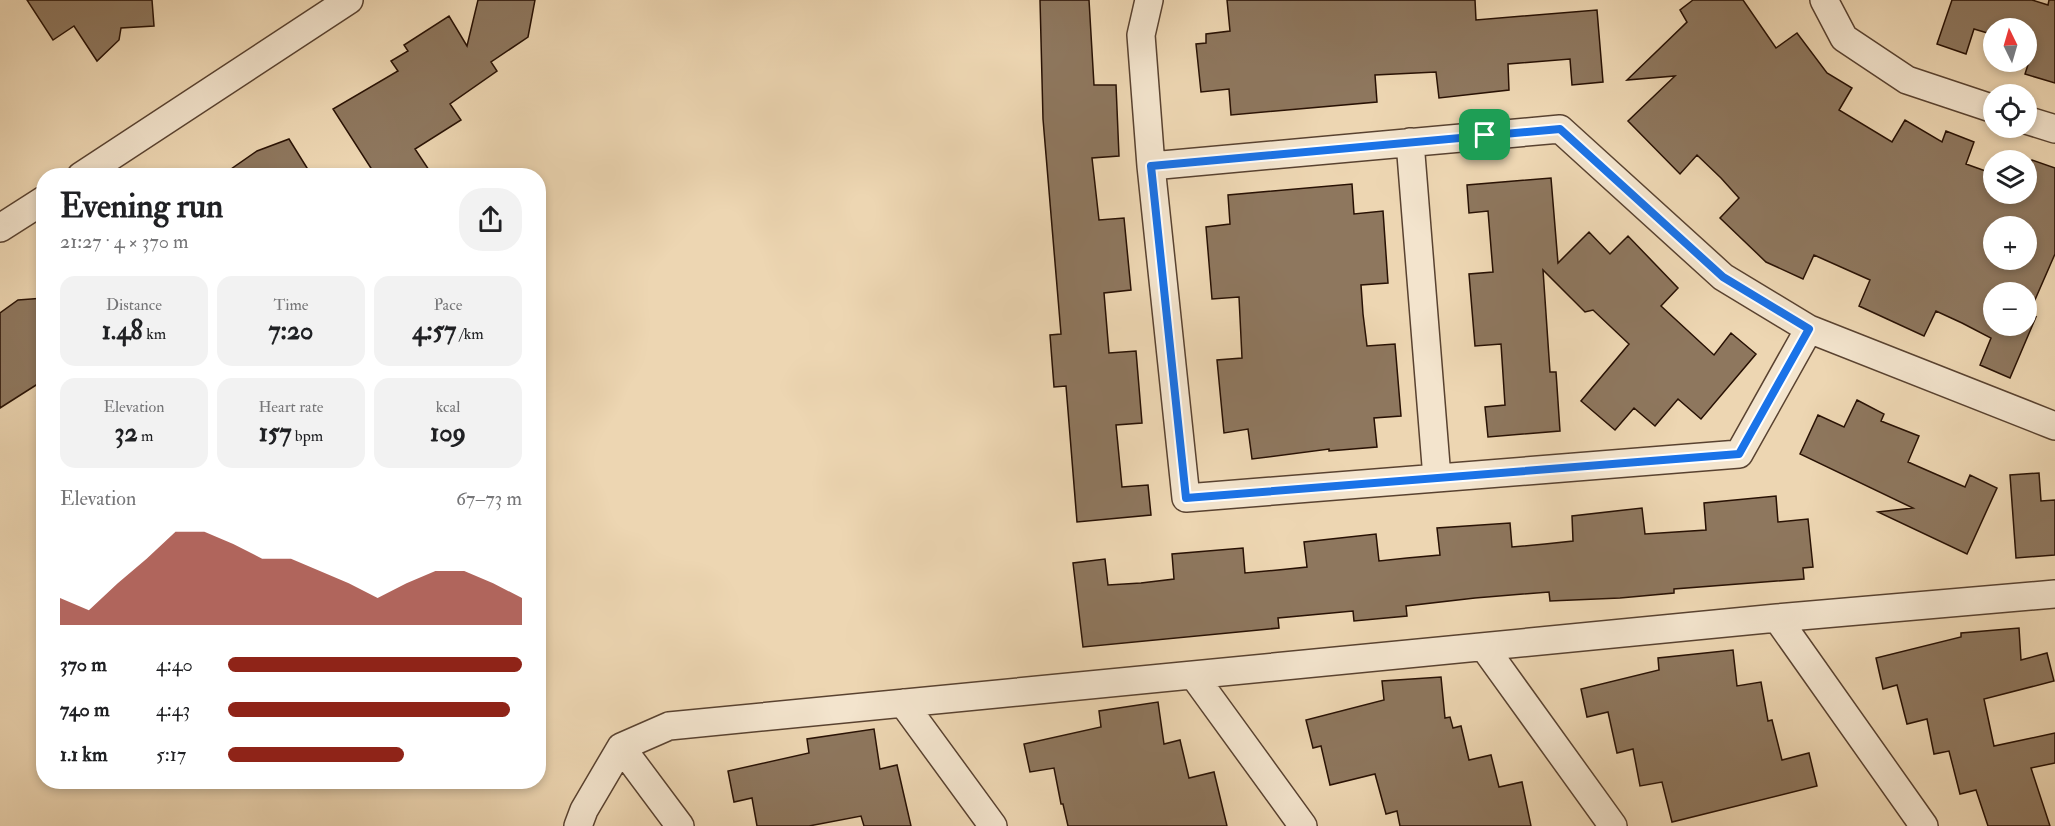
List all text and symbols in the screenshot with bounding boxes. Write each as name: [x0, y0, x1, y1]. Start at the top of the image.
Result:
north arrow: [1983, 18, 2037, 72]
map controls: [1983, 18, 2037, 336]
button: locate: [1983, 84, 2037, 138]
pin: [1459, 109, 1510, 160]
icon: arrive: [1468, 118, 1501, 151]
button: layers: [1983, 150, 2037, 204]
text: Evening run: [60, 186, 223, 227]
button: share: [459, 188, 522, 251]
button: +: [1983, 216, 2037, 270]
text: 21:27 · 4 × 370 m: [60, 229, 189, 254]
button: −: [1983, 282, 2037, 336]
text: Distance: [106, 295, 162, 315]
text: Time: [274, 295, 308, 315]
text: Pace: [434, 295, 462, 315]
text: 1.48: [102, 315, 143, 347]
text: 7:20: [269, 315, 313, 347]
text: 4:57: [412, 315, 456, 347]
text: km: [143, 324, 166, 344]
text: /km: [456, 324, 484, 344]
text: Elevation: [104, 397, 164, 417]
text: Heart rate: [258, 397, 324, 417]
text: kcal: [436, 397, 460, 417]
text: 32: [115, 417, 138, 449]
text: 157: [259, 417, 291, 449]
text: 109: [430, 417, 466, 449]
text: m: [138, 426, 153, 446]
text: bpm: [291, 426, 323, 446]
text: Elevation: [60, 486, 136, 511]
text: 67–73 m: [456, 486, 522, 511]
text: 370 m: [60, 652, 107, 677]
text: 4:40: [156, 652, 193, 677]
text: 740 m: [60, 697, 109, 722]
text: 4:43: [156, 697, 190, 722]
text: 1.1 km: [60, 742, 107, 767]
text: 5:17: [156, 742, 186, 767]

